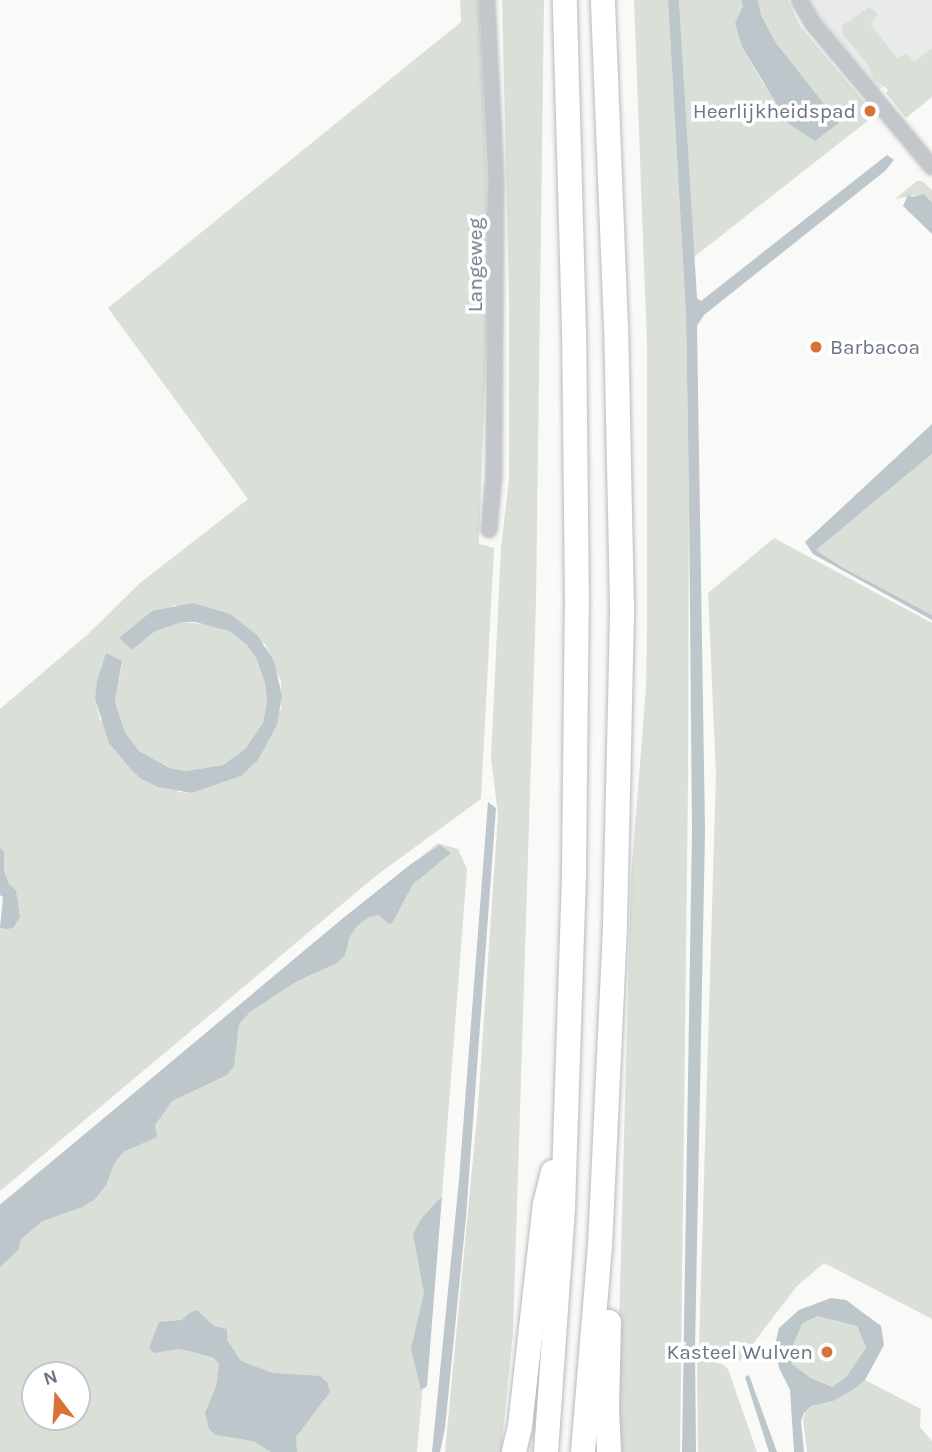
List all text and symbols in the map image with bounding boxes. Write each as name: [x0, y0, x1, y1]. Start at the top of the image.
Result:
place label: Heerlijkheidspad: [693, 98, 856, 124]
marker: Heerlijkheidspad: [862, 103, 878, 119]
street label: Langeweg: [462, 218, 488, 312]
place label: Barbacoa: [830, 334, 920, 360]
marker: Barbacoa: [808, 339, 824, 355]
place label: Kasteel Wulven: [667, 1339, 813, 1365]
marker: Kasteel Wulven: [819, 1344, 835, 1360]
north arrow: [21, 1361, 91, 1431]
text: N: [41, 1365, 60, 1390]

